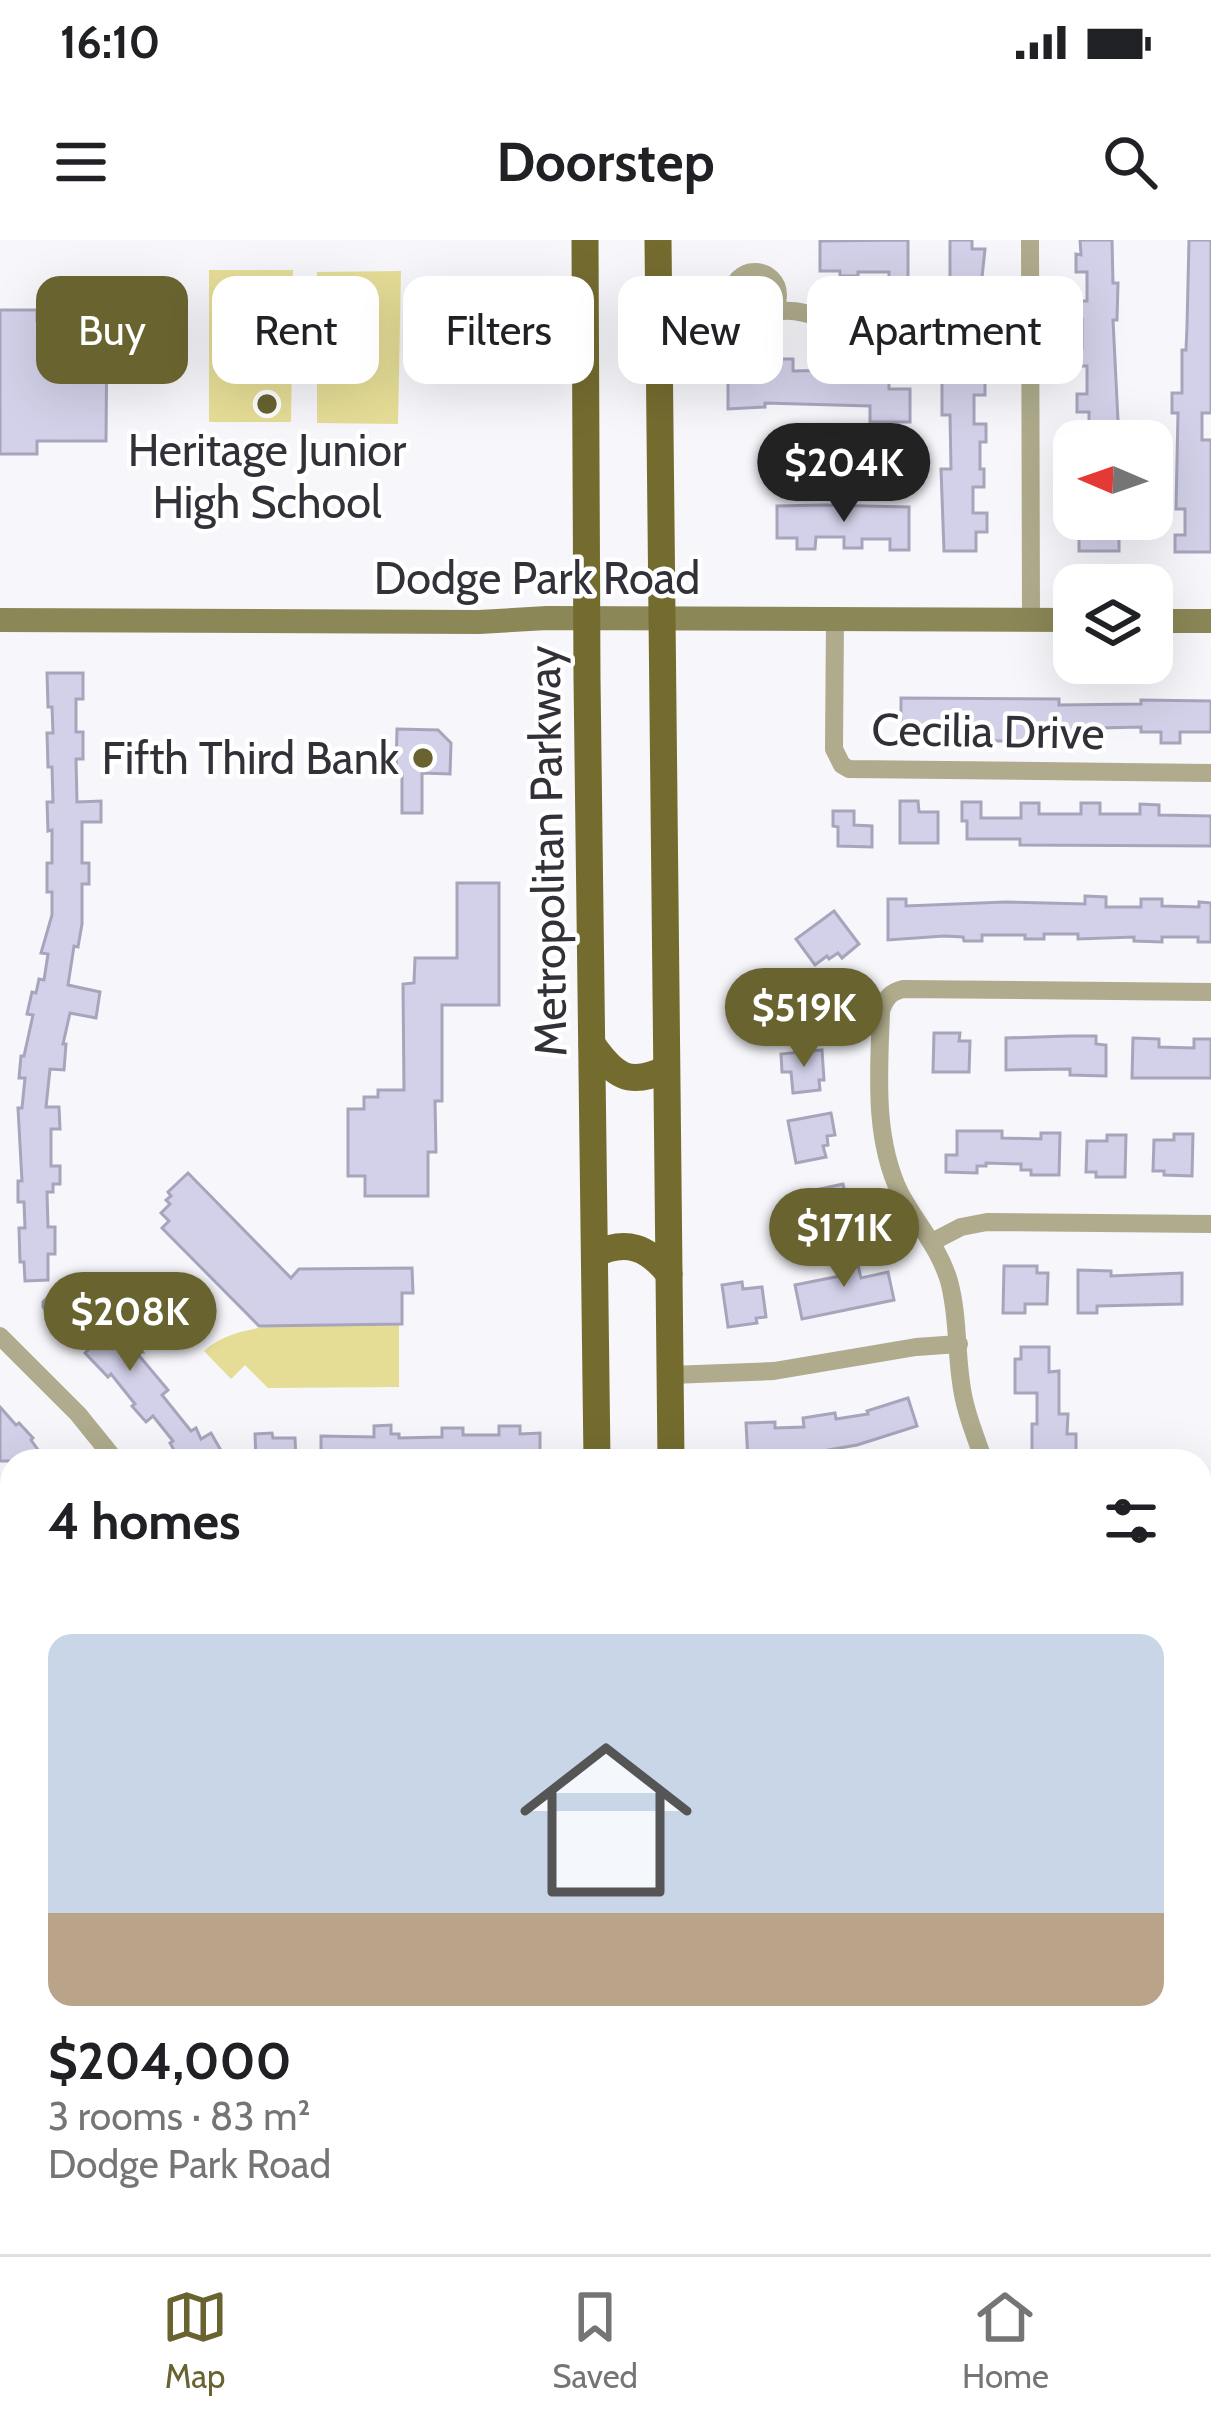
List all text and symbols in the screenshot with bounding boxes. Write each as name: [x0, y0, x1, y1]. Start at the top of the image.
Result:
text: 16:10: [60, 15, 160, 69]
icon: menu: [48, 129, 114, 195]
text: Doorstep: [496, 129, 715, 195]
icon: search: [1097, 129, 1163, 195]
chip: Buy: [36, 276, 188, 384]
chip: Rent: [212, 276, 379, 384]
chip: Filters: [403, 276, 594, 384]
chip: New: [618, 276, 783, 384]
chip: Apartment: [807, 276, 1083, 384]
marker: Heritage Junior High School: [254, 391, 280, 417]
north arrow: [1053, 420, 1173, 540]
map controls: [1053, 420, 1173, 684]
place label: Heritage Junior High School: [128, 423, 407, 529]
pin: $204K: [760, 423, 928, 525]
text: $204K: [784, 438, 904, 486]
street label: Dodge Park Road: [374, 551, 700, 605]
button: layers: [1053, 564, 1173, 684]
street label: Metropolitan Parkway: [516, 645, 578, 1057]
street label: Cecilia Drive: [871, 702, 1105, 760]
place label: Fifth Third Bank: [102, 731, 400, 785]
marker: Fifth Third Bank: [410, 745, 436, 771]
pin: $519K: [720, 968, 888, 1070]
text: $519K: [752, 983, 856, 1031]
pin: $171K: [760, 1188, 928, 1290]
text: $171K: [796, 1203, 892, 1251]
pin: $208K: [46, 1272, 214, 1374]
text: $208K: [71, 1287, 189, 1335]
icon: filters: [1098, 1488, 1164, 1554]
text: 4 homes: [48, 1490, 240, 1552]
icon: home: [498, 1712, 714, 1928]
text: $204,000: [48, 2030, 292, 2092]
text: 3 rooms · 83 m²: [48, 2092, 310, 2140]
text: Dodge Park Road: [48, 2140, 331, 2188]
tab: Map: [162, 2284, 228, 2396]
tab: Saved: [552, 2284, 638, 2396]
tab: Home: [962, 2284, 1049, 2396]

